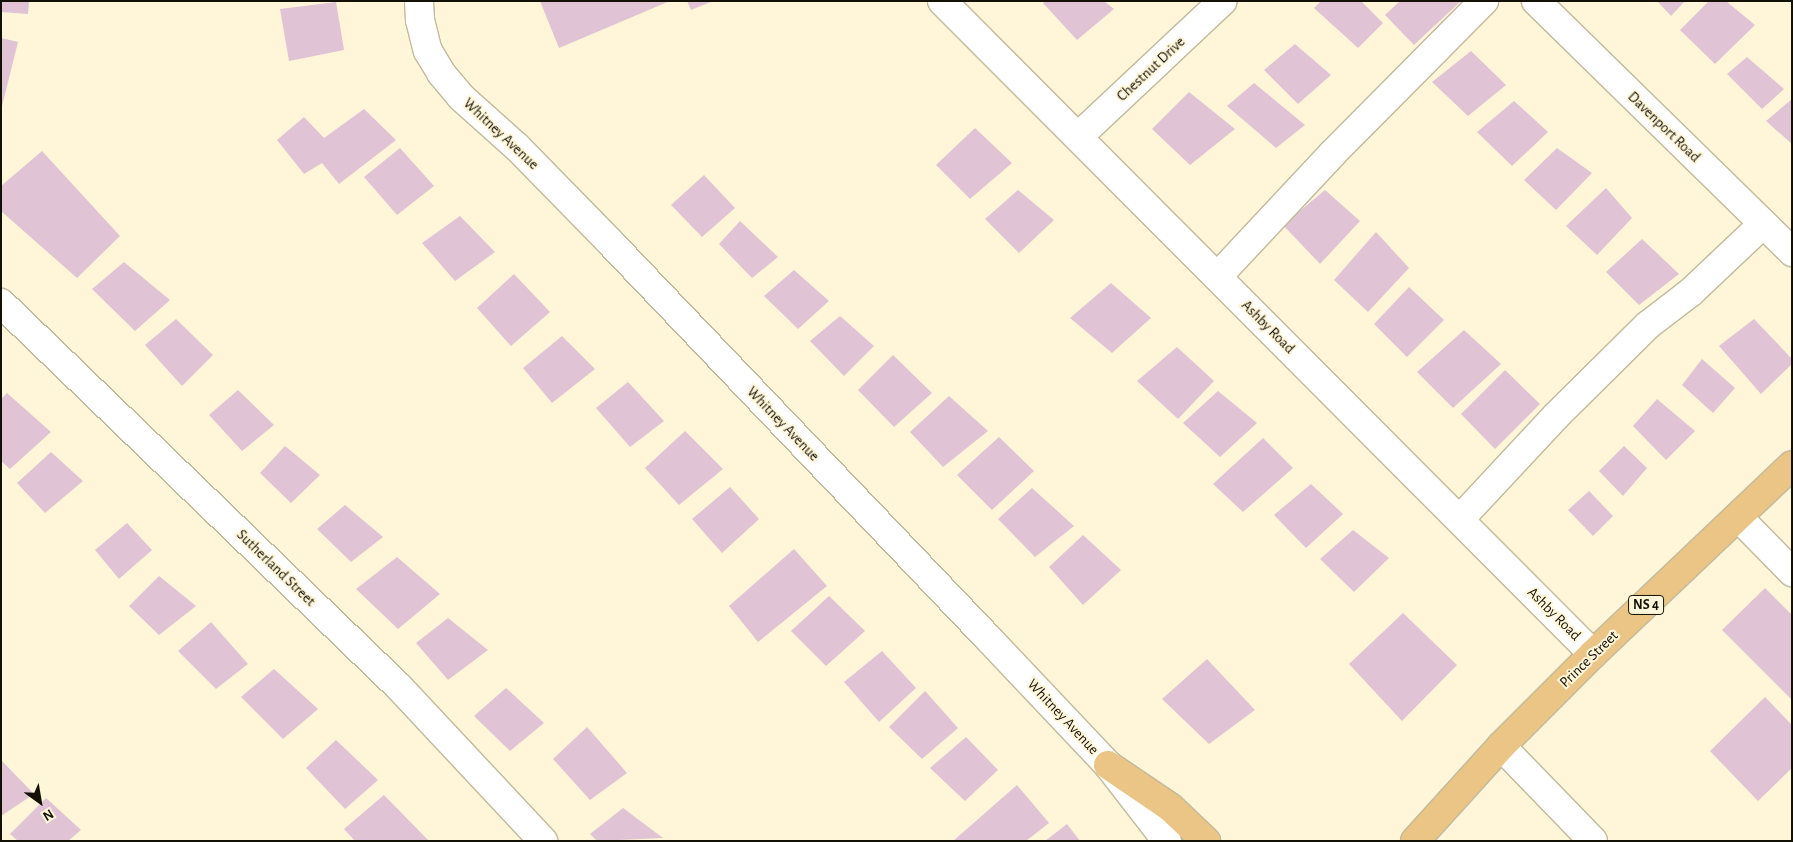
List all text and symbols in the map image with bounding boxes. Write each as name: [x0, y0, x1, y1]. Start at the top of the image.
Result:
street label: Chestnut Drive: [1113, 33, 1189, 105]
street label: Davenport Road: [1624, 88, 1704, 166]
street label: Whitney Avenue: [459, 94, 543, 174]
street label: Ashby Road: [1238, 297, 1298, 357]
street label: Whitney Avenue: [743, 383, 823, 465]
street label: Sutherland Street: [233, 526, 319, 610]
street label: Ashby Road: [1524, 584, 1584, 644]
road number: NS 4: [1627, 594, 1665, 616]
street label: Prince Street: [1556, 627, 1622, 691]
street label: Whitney Avenue: [1023, 675, 1103, 759]
north arrow: [15, 777, 65, 827]
text: N: [40, 806, 56, 823]

